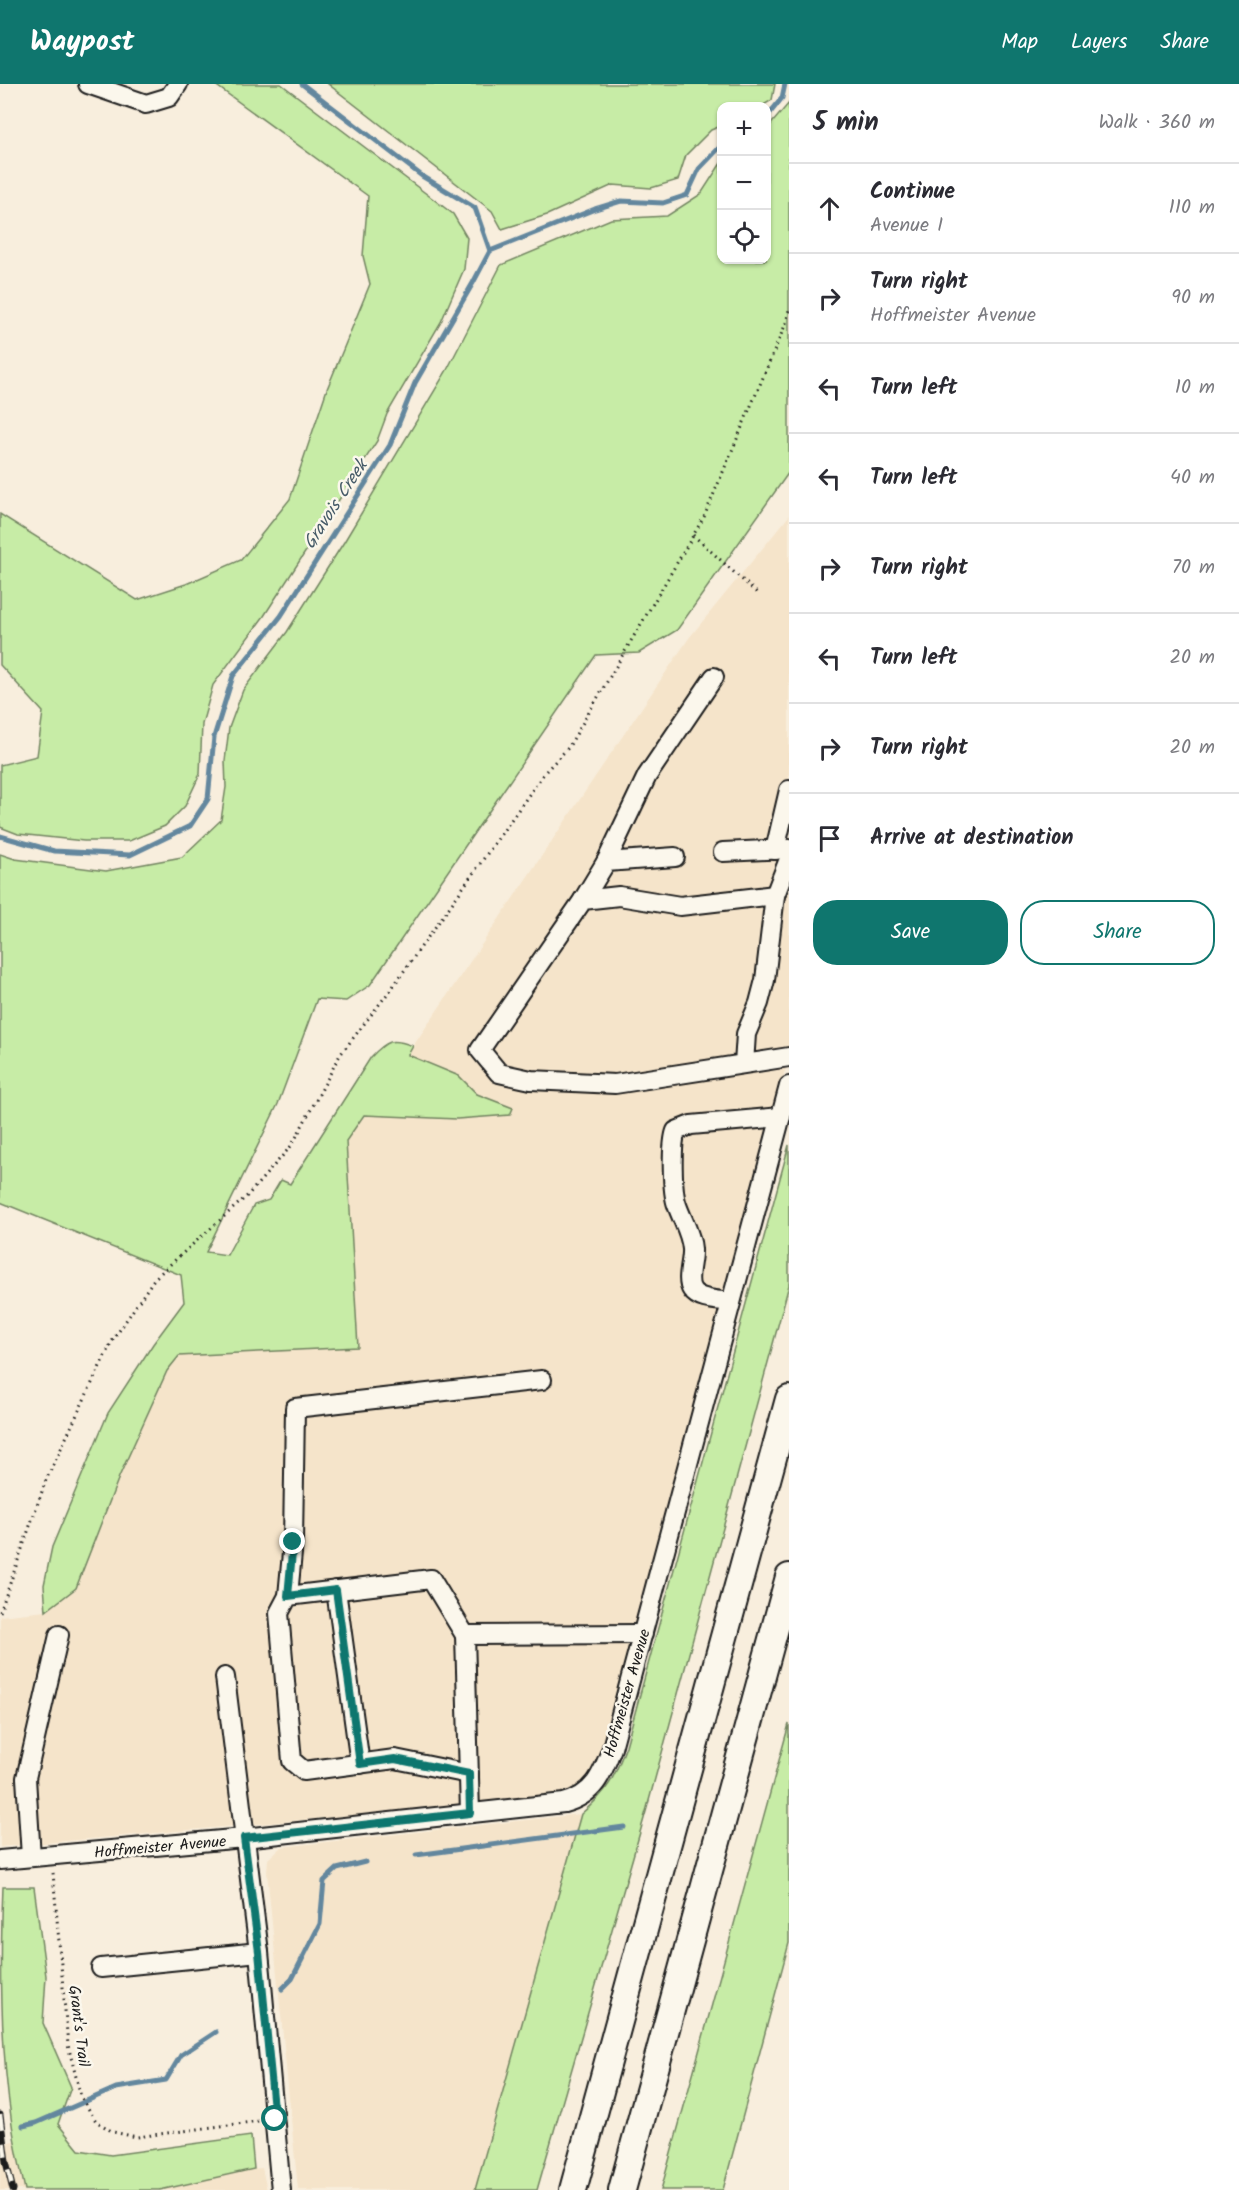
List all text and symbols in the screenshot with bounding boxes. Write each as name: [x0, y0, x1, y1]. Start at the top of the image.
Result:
text: Waypost: [30, 20, 134, 65]
text: Map: [1001, 26, 1038, 59]
text: Layers: [1071, 26, 1127, 59]
text: Share: [1160, 26, 1209, 59]
map controls: [717, 102, 771, 264]
button: +: [717, 102, 771, 156]
text: 5 min: [813, 102, 879, 144]
text: Walk · 360 m: [1098, 107, 1215, 139]
button: −: [717, 156, 771, 210]
text: Continue: [870, 175, 955, 210]
icon: ahead: [813, 192, 846, 225]
text: 110 m: [1169, 192, 1215, 224]
button: locate: [717, 210, 771, 264]
text: Avenue I: [870, 210, 943, 242]
text: Turn right: [870, 265, 968, 300]
icon: right: [813, 282, 846, 315]
text: 90 m: [1171, 282, 1215, 314]
text: Hoffmeister Avenue: [870, 300, 1036, 332]
text: Turn left: [870, 371, 957, 406]
icon: left: [813, 372, 846, 405]
text: 10 m: [1175, 372, 1215, 404]
water label: Gravois Creek: [296, 452, 378, 555]
text: Turn left: [870, 461, 957, 496]
icon: left: [813, 462, 846, 495]
text: 40 m: [1170, 462, 1215, 494]
text: Turn right: [870, 551, 968, 586]
icon: right: [813, 552, 846, 585]
text: 70 m: [1172, 552, 1215, 584]
text: Turn left: [870, 641, 957, 676]
icon: left: [813, 642, 846, 675]
text: 20 m: [1169, 642, 1215, 674]
text: Turn right: [870, 731, 968, 766]
icon: right: [813, 732, 846, 765]
text: 20 m: [1169, 732, 1215, 764]
text: Arrive at destination: [870, 821, 1073, 856]
icon: arrive: [813, 822, 846, 855]
button: Save: [813, 900, 1008, 965]
button: Share: [1020, 900, 1215, 965]
route end: [279, 1528, 305, 1554]
street label: Hoffmeister Avenue: [597, 1626, 658, 1761]
street label: Hoffmeister Avenue: [93, 1829, 227, 1866]
street label: Grant's Trail: [61, 1984, 96, 2068]
route start: [261, 2105, 287, 2131]

